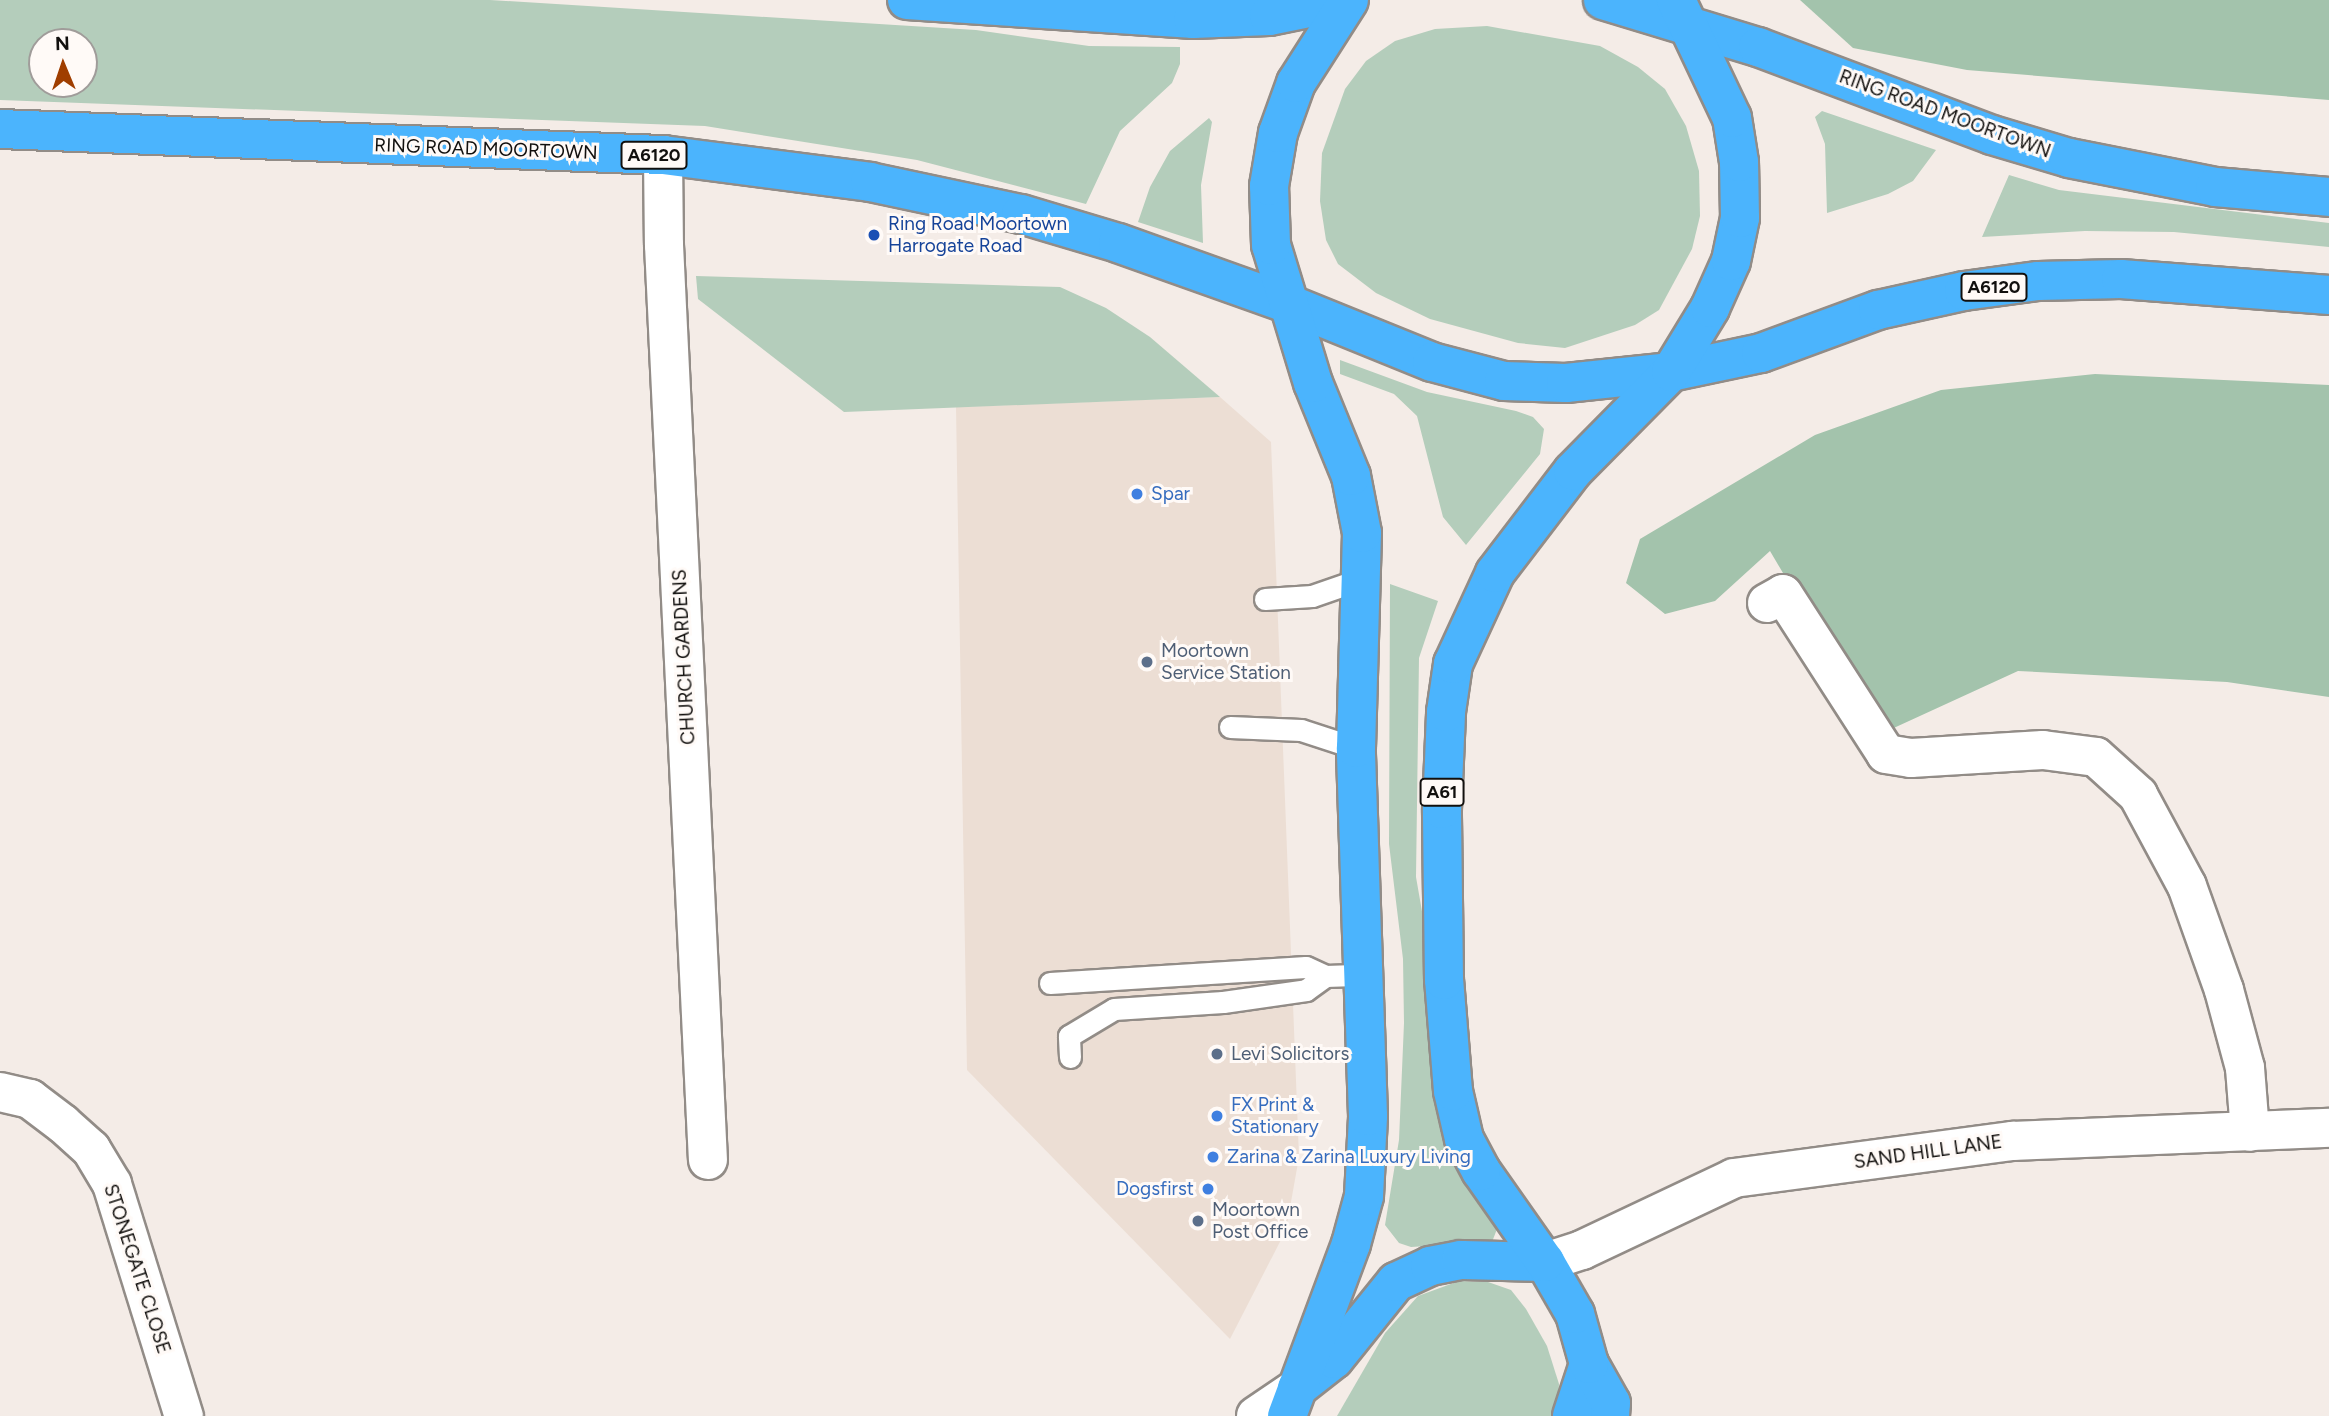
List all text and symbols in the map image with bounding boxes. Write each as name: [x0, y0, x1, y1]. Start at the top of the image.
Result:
north arrow: [28, 28, 98, 98]
text: N: [55, 32, 70, 55]
street label: RING ROAD MOORTOWN: [1836, 65, 2054, 163]
street label: RING ROAD MOORTOWN: [374, 134, 598, 164]
road number: A6120: [619, 140, 689, 170]
place label: Ring Road Moortown Harrogate Road: [888, 213, 1067, 257]
marker: Ring Road Moortown Harrogate Road: [866, 227, 882, 243]
road number: A6120: [1959, 272, 2029, 302]
place label: Spar: [1151, 483, 1190, 505]
marker: Spar: [1129, 486, 1145, 502]
street label: CHURCH GARDENS: [668, 569, 700, 745]
place label: Moortown Service Station: [1161, 640, 1291, 684]
marker: Moortown Service Station: [1139, 654, 1155, 670]
road number: A61: [1419, 778, 1465, 806]
place label: Levi Solicitors: [1231, 1043, 1349, 1065]
marker: Levi Solicitors: [1209, 1046, 1225, 1062]
place label: FX Print & Stationary: [1231, 1094, 1319, 1138]
marker: FX Print & Stationary: [1209, 1108, 1225, 1124]
street label: SAND HILL LANE: [1852, 1130, 2004, 1174]
place label: Zarina & Zarina Luxury Living: [1227, 1146, 1471, 1168]
marker: Zarina & Zarina Luxury Living: [1205, 1149, 1221, 1165]
place label: Dogsfirst: [1116, 1178, 1194, 1200]
street label: STONEGATE CLOSE: [99, 1181, 175, 1357]
marker: Dogsfirst: [1200, 1181, 1216, 1197]
place label: Moortown Post Office: [1212, 1199, 1308, 1243]
marker: Moortown Post Office: [1190, 1213, 1206, 1229]

